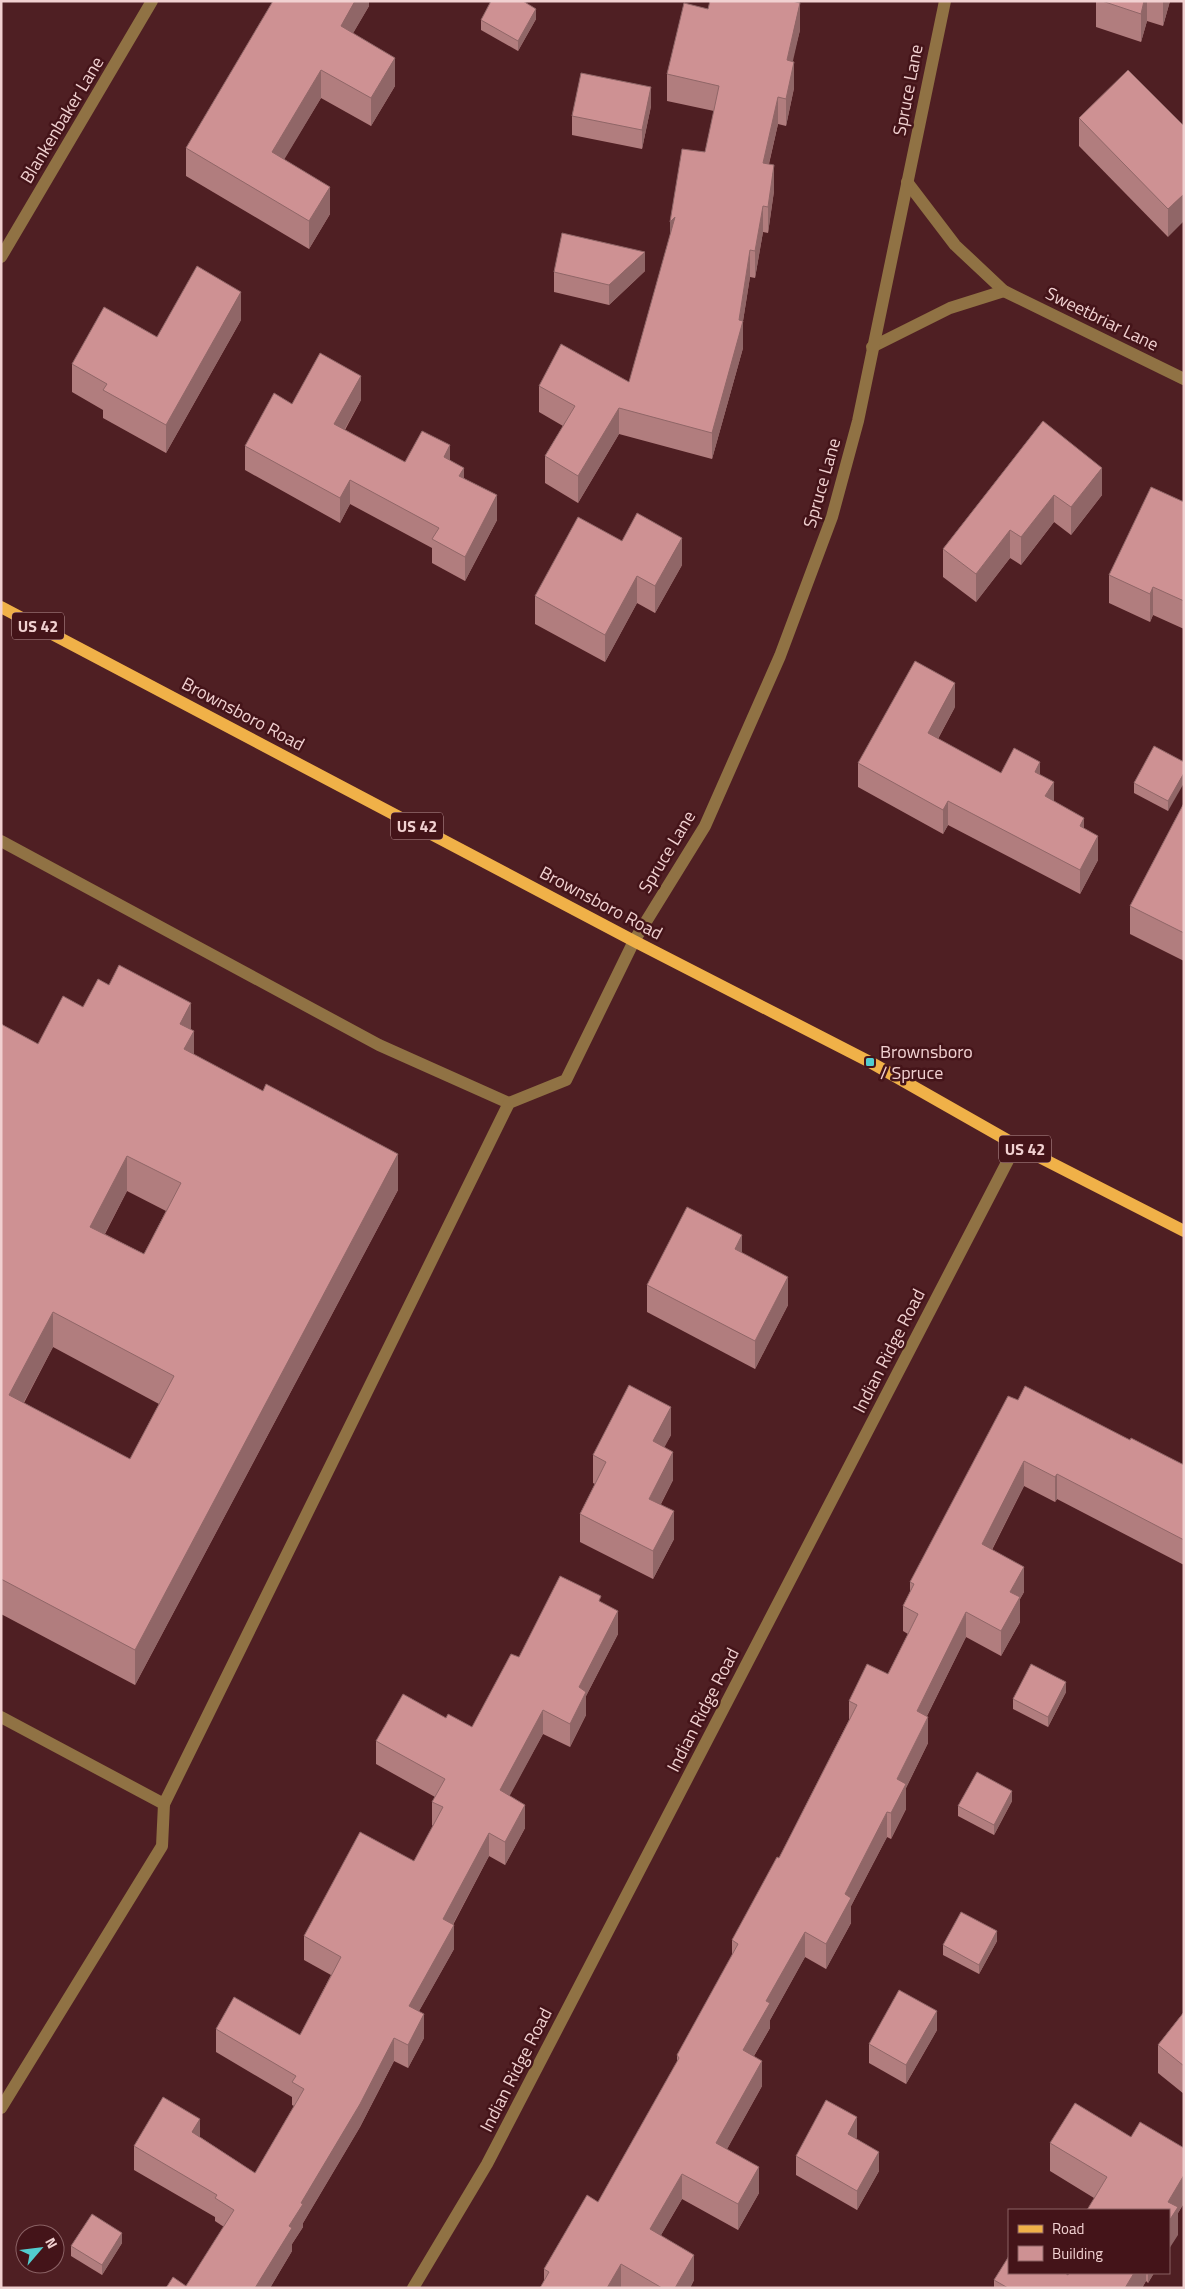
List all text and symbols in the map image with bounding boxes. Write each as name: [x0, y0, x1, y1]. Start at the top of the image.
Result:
street label: Spruce Lane: [885, 42, 930, 138]
street label: Blankenbaker Lane: [13, 51, 110, 188]
street label: Sweetbriar Lane: [1041, 279, 1163, 358]
street label: Spruce Lane: [796, 435, 847, 531]
road number: US 42: [12, 612, 64, 640]
street label: Brownsboro Road: [177, 670, 310, 757]
street label: Spruce Lane: [631, 805, 702, 898]
road number: US 42: [391, 812, 443, 839]
street label: Brownsboro Road: [535, 859, 668, 946]
place label: Brownsboro / Spruce: [880, 1038, 973, 1086]
marker: Brownsboro / Spruce: [864, 1056, 876, 1068]
road number: US 42: [999, 1136, 1051, 1162]
street label: Indian Ridge Road: [846, 1284, 931, 1418]
street label: Indian Ridge Road: [660, 1643, 745, 1777]
street label: Indian Ridge Road: [473, 2003, 558, 2137]
legend: [1008, 2209, 1170, 2274]
text: Road: [1052, 2217, 1084, 2240]
north arrow: [15, 2224, 65, 2274]
text: N: [40, 2233, 63, 2252]
text: Building: [1052, 2242, 1103, 2265]

